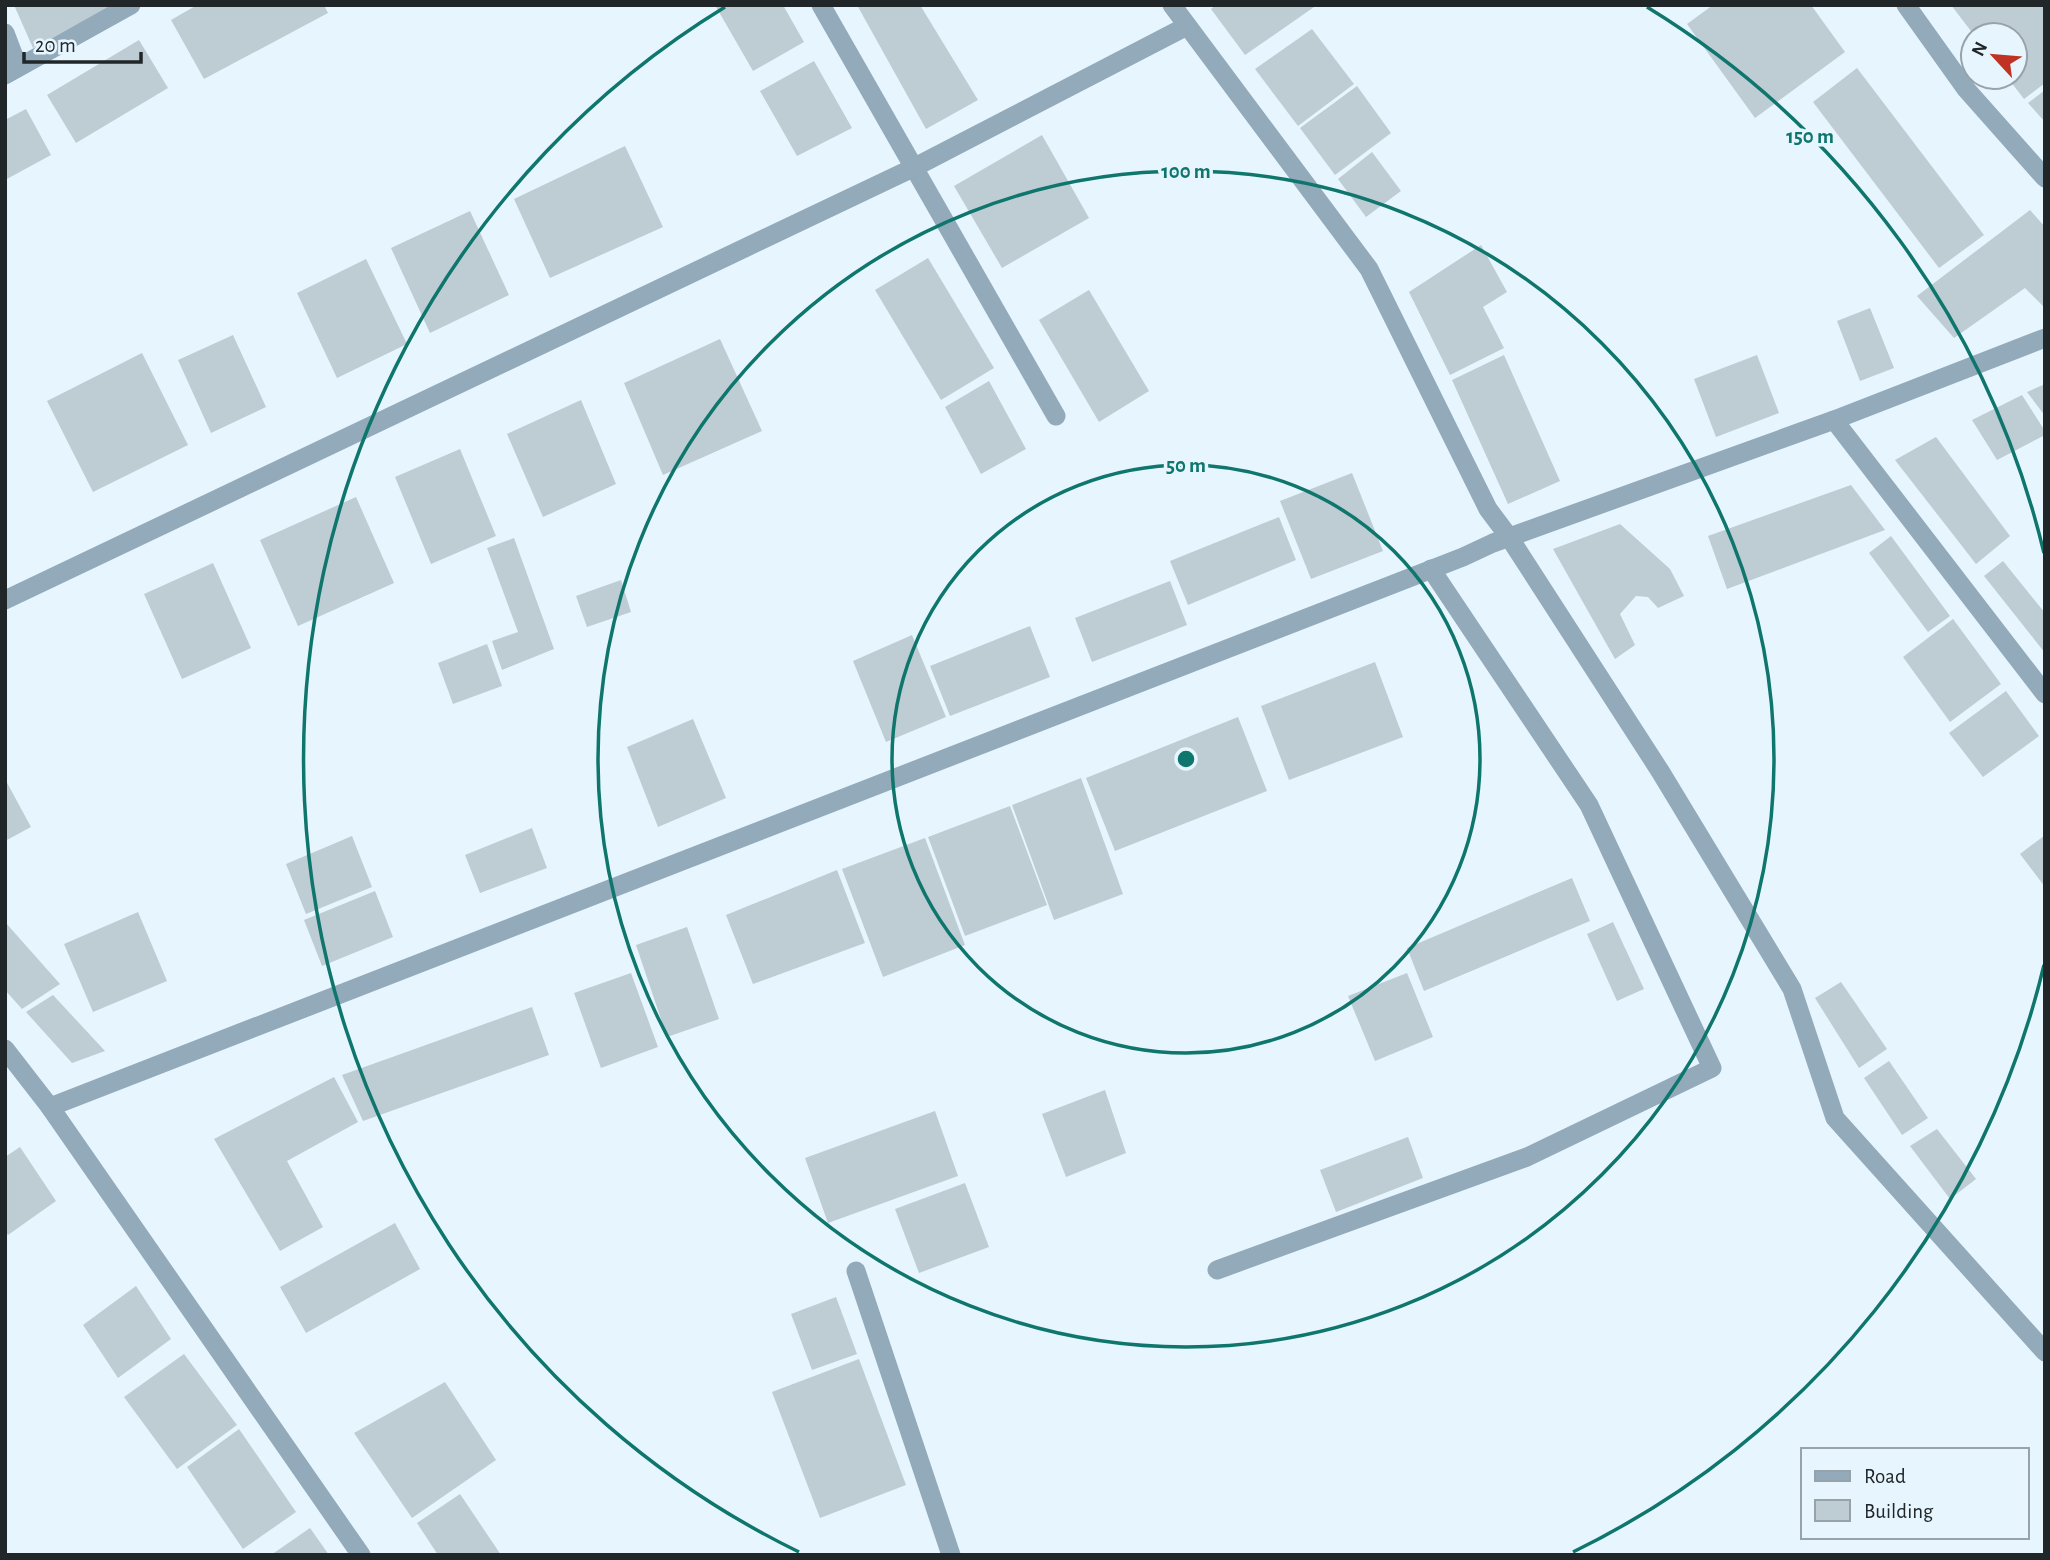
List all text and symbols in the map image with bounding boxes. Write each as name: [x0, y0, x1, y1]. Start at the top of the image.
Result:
scale bar: [24, 21, 142, 65]
north arrow: [1959, 21, 2029, 91]
text: 20 m: [35, 35, 76, 56]
text: N: [1969, 39, 1992, 59]
text: 150 m: [1786, 126, 1834, 147]
text: 100 m: [1161, 161, 1211, 182]
text: 50 m: [1166, 455, 1206, 476]
centre of rings: [1174, 747, 1198, 771]
legend: [1801, 1448, 2029, 1539]
text: Road: [1864, 1466, 1906, 1487]
text: Building: [1864, 1501, 1934, 1522]

